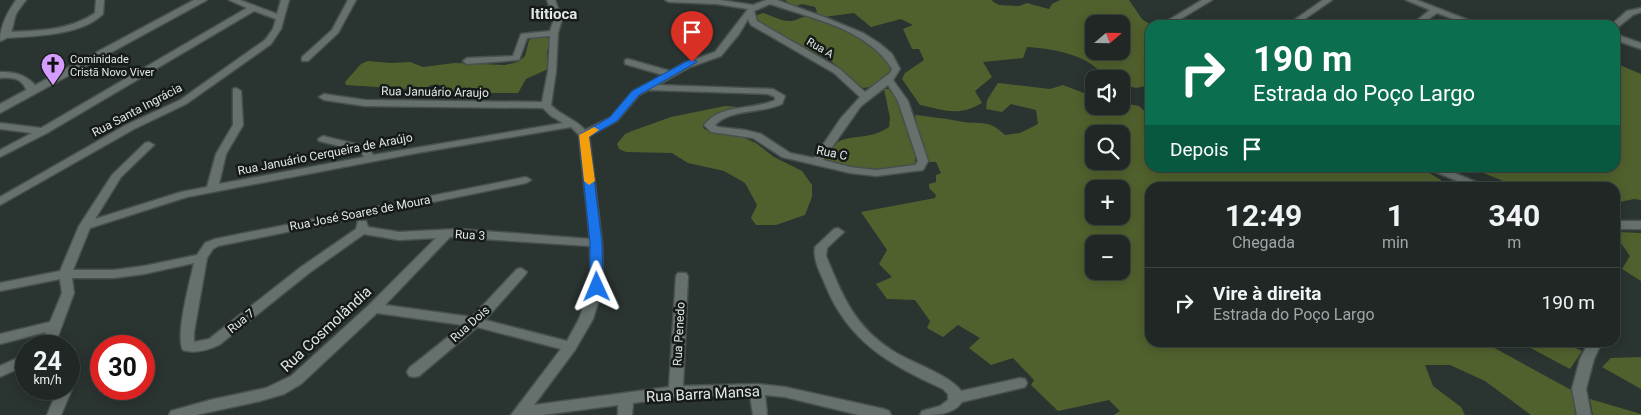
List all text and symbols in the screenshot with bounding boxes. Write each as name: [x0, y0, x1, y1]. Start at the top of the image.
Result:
district label: Ititioca: [531, 5, 577, 23]
pin: [671, 11, 713, 62]
north arrow: [1085, 15, 1130, 60]
map controls: [1085, 15, 1130, 280]
icon: arrive: [678, 18, 706, 46]
street label: Rua A: [804, 35, 836, 61]
text: 190 m: [1253, 39, 1352, 80]
icon: right: [1170, 40, 1235, 105]
church icon: Cominidade Cristã Novo Viver: [40, 52, 66, 86]
place label: Cominidade Cristã Novo Viver: [70, 53, 155, 79]
button: sound: [1085, 70, 1130, 115]
street label: Rua Santa Ingrácia: [90, 80, 184, 140]
text: Estrada do Poço Largo: [1253, 81, 1475, 106]
street label: Rua Januário Araujo: [381, 84, 489, 100]
button: search: [1085, 125, 1130, 170]
street label: Rua Januário Cerqueira de Araújo: [236, 130, 414, 178]
icon: arrive: [1238, 135, 1266, 163]
text: Depois: [1170, 138, 1228, 161]
street label: Rua C: [815, 143, 849, 163]
button: +: [1085, 180, 1130, 225]
street label: Rua José Soares de Moura: [289, 192, 431, 234]
text: 12:49: [1225, 198, 1302, 233]
text: 1: [1387, 198, 1404, 233]
text: 340: [1489, 198, 1540, 233]
street label: Rua 3: [455, 227, 485, 243]
text: Chegada: [1232, 233, 1295, 252]
text: min: [1382, 233, 1409, 252]
text: m: [1507, 233, 1521, 252]
button: −: [1085, 235, 1130, 280]
position arrow: [570, 260, 622, 312]
street label: Rua Cosmolândia: [277, 282, 375, 376]
text: Vire à direita: [1213, 282, 1322, 305]
icon: right: [1170, 289, 1198, 317]
text: 190 m: [1542, 291, 1595, 314]
street label: Rua Penedo: [670, 302, 688, 366]
street label: Rua Dois: [448, 303, 492, 345]
text: Estrada do Poço Largo: [1213, 305, 1375, 324]
street label: Rua 7: [225, 306, 257, 336]
speed limit sign: 30: [90, 335, 155, 400]
text: 24: [33, 347, 62, 376]
text: km/h: [33, 373, 62, 387]
street label: Rua Barra Mansa: [646, 382, 760, 406]

